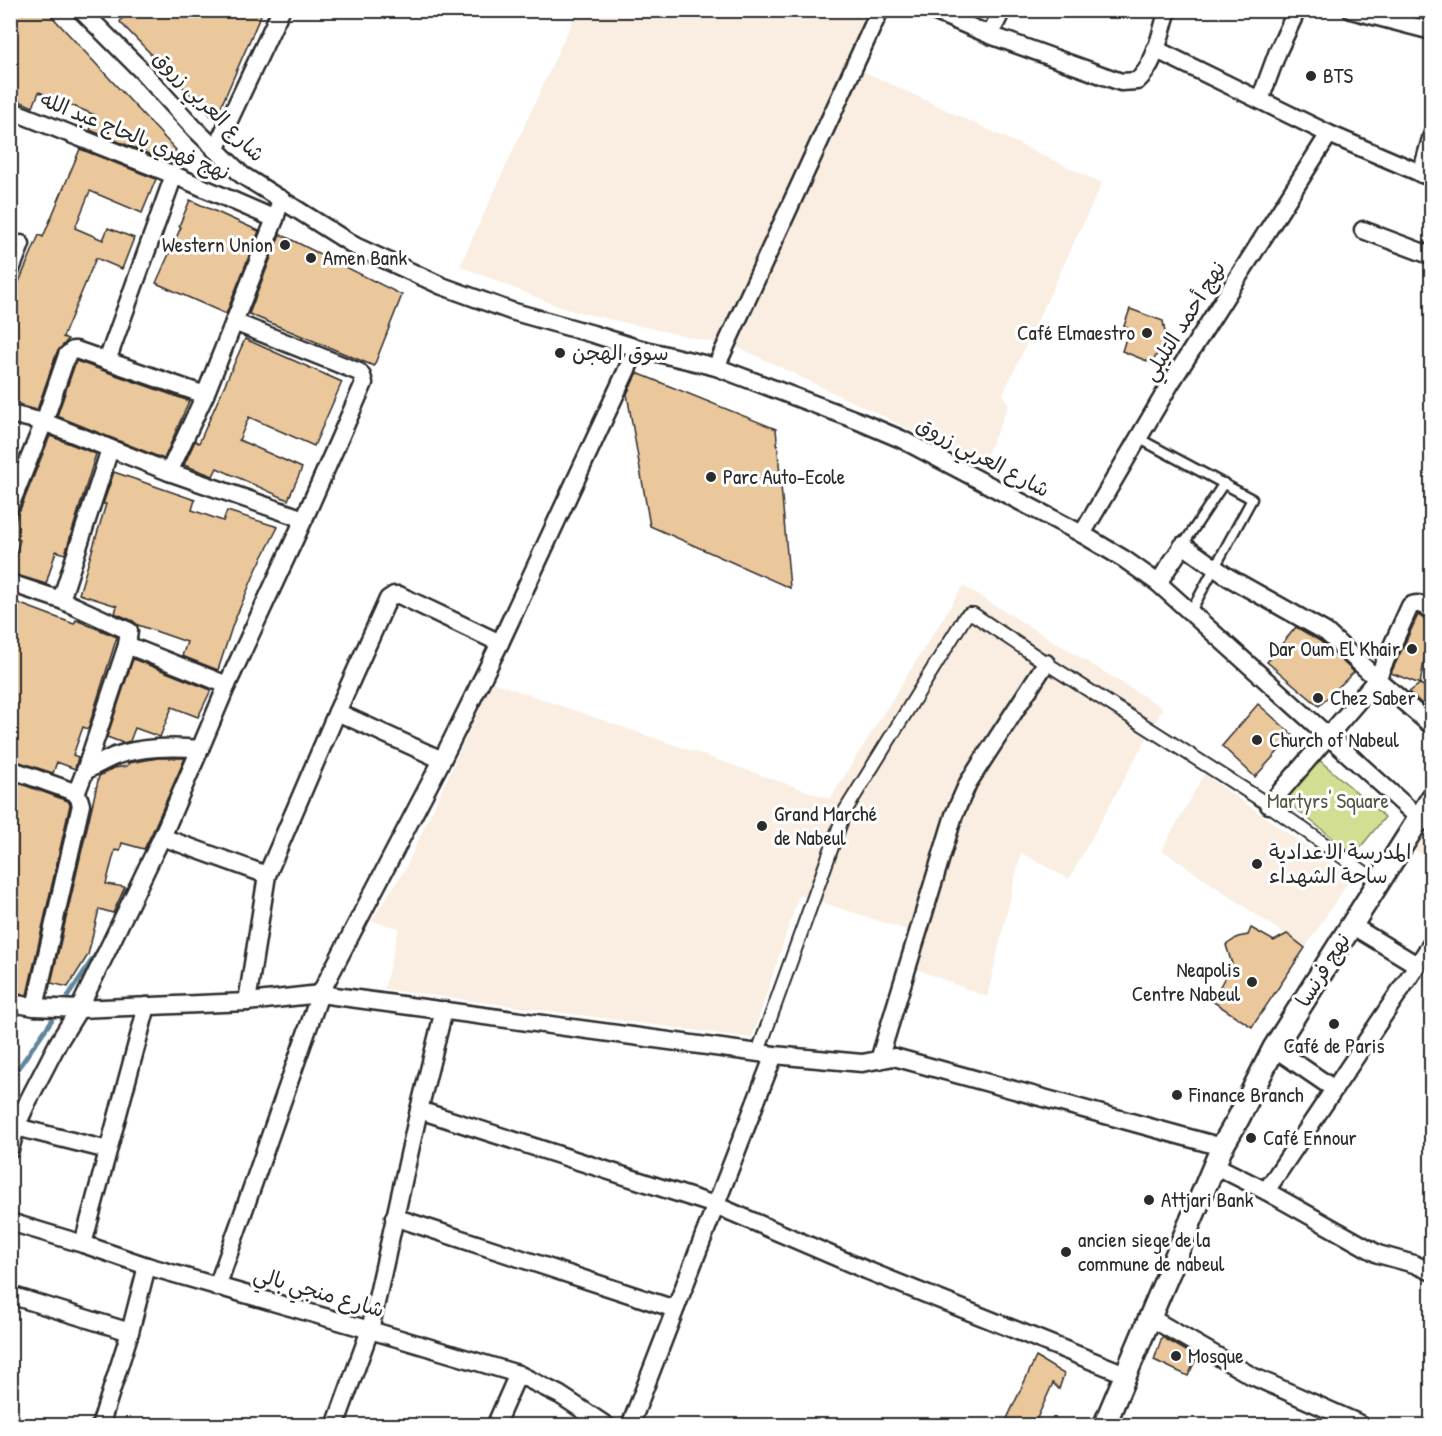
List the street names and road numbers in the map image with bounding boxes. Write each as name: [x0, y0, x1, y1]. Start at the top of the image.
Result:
street label: شارع العربي زروق: [144, 43, 272, 171]
street label: نهج فهري بالحاج عبد الله: [36, 84, 234, 188]
street label: نهج أحمد التليلي: [1135, 255, 1236, 389]
street label: شارع العربي زروق: [909, 409, 1055, 508]
street label: نهج فرنسا: [1288, 927, 1357, 1012]
street label: شارع منجي بالي: [249, 1259, 388, 1329]

